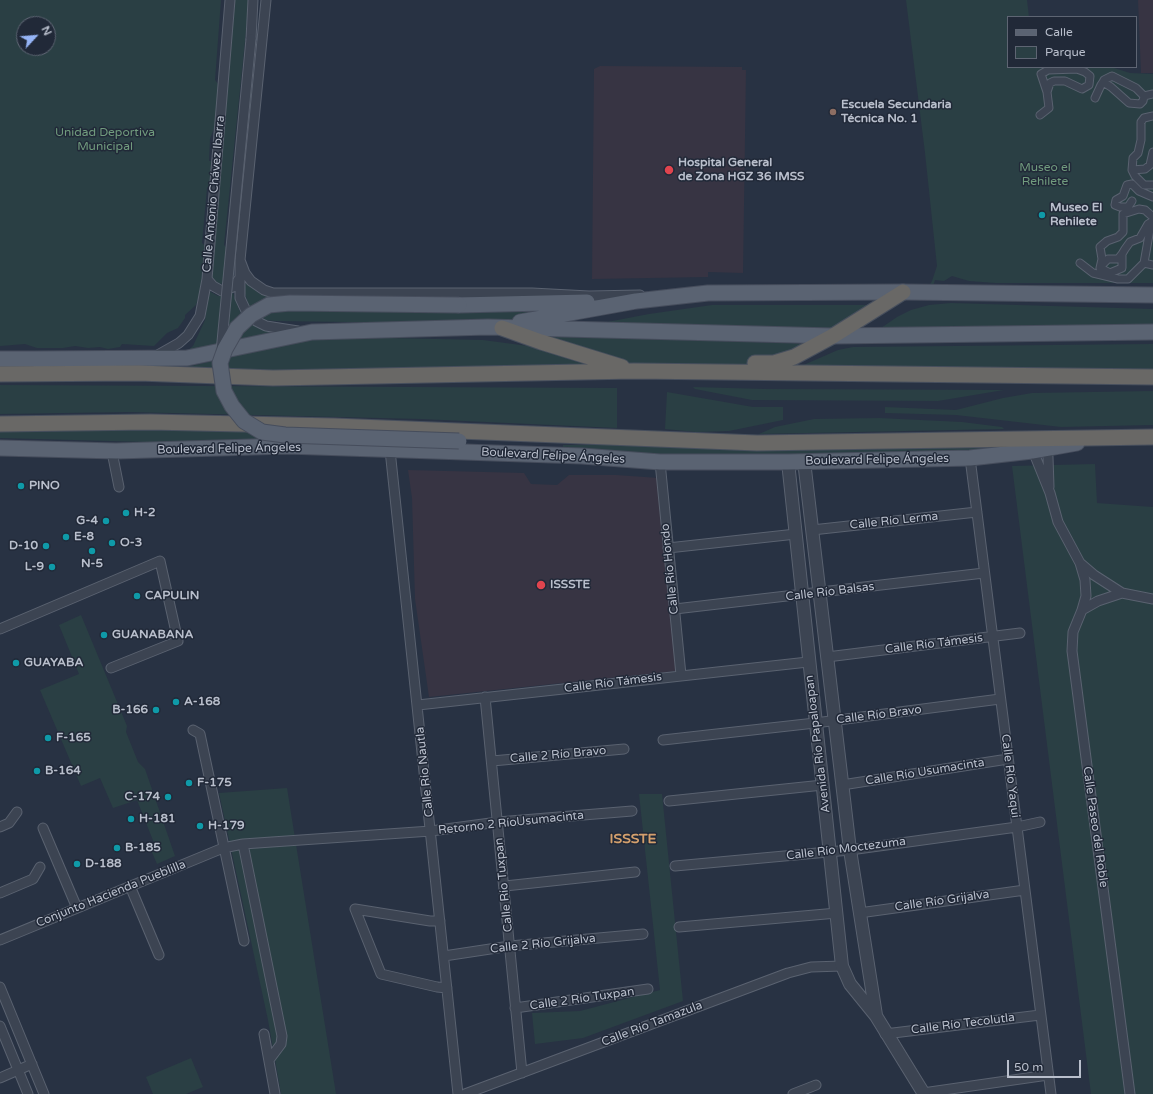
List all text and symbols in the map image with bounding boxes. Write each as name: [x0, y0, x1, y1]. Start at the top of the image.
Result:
north arrow: [16, 16, 56, 56]
legend: [1007, 16, 1137, 68]
text: N: [39, 24, 54, 38]
text: Calle: [1045, 25, 1073, 39]
text: Parque: [1045, 45, 1086, 59]
place label: Escuela Secundaria Técnica No. 1: [841, 98, 952, 126]
marker: Escuela Secundaria Técnica No. 1: [828, 107, 838, 117]
street label: Calle Antonio Chávez Ibarra: [200, 115, 228, 273]
park label: Unidad Deportiva Municipal: [55, 126, 155, 154]
place label: Hospital General de Zona HGZ 36 IMSS: [678, 156, 805, 184]
park label: Museo el Rehilete: [1019, 161, 1071, 189]
marker: Hospital General de Zona HGZ 36 IMSS: [663, 164, 675, 176]
place label: Museo El Rehilete: [1050, 201, 1102, 229]
marker: Museo El Rehilete: [1037, 210, 1047, 220]
street label: Boulevard Felipe Ángeles: [157, 441, 301, 457]
street label: Boulevard Felipe Ángeles: [481, 445, 625, 467]
street label: Boulevard Felipe Ángeles: [805, 452, 949, 468]
place label: PINO: [29, 479, 60, 493]
marker: PINO: [16, 481, 26, 491]
place label: H-2: [134, 506, 155, 520]
marker: H-2: [121, 508, 131, 518]
street label: Calle Río Lerma: [849, 509, 939, 533]
place label: G-4: [76, 514, 98, 528]
marker: G-4: [101, 516, 111, 526]
street label: Calle Río Hondo: [658, 523, 682, 615]
place label: E-8: [74, 530, 94, 544]
marker: E-8: [61, 532, 71, 542]
place label: O-3: [120, 536, 142, 550]
marker: O-3: [107, 538, 117, 548]
place label: D-10: [9, 539, 38, 553]
marker: D-10: [41, 541, 51, 551]
marker: N-5: [87, 546, 97, 556]
place label: N-5: [81, 557, 103, 571]
place label: L-9: [25, 560, 44, 574]
marker: L-9: [47, 562, 57, 572]
place label: ISSSTE: [550, 578, 590, 592]
marker: ISSSTE: [535, 579, 547, 591]
street label: Calle Río Balsas: [785, 579, 875, 605]
place label: CAPULIN: [145, 589, 199, 603]
marker: CAPULIN: [132, 591, 142, 601]
place label: GUANABANA: [112, 628, 193, 642]
marker: GUANABANA: [99, 630, 109, 640]
street label: Calle Río Támesis: [884, 631, 984, 657]
place label: GUAYABA: [24, 656, 83, 670]
marker: GUAYABA: [11, 658, 21, 668]
street label: Calle Río Támesis: [563, 670, 663, 696]
street label: Avenida Río Papaloapan: [802, 674, 834, 814]
place label: A-168: [184, 695, 220, 709]
marker: A-168: [171, 697, 181, 707]
place label: B-166: [112, 703, 148, 717]
street label: Calle Río Bravo: [835, 703, 923, 727]
marker: B-166: [151, 705, 161, 715]
street label: Calle Río Nautla: [413, 726, 437, 818]
place label: F-165: [56, 731, 91, 745]
marker: F-165: [43, 733, 53, 743]
street label: Calle Río Yaqui: [998, 733, 1022, 819]
street label: Calle 2 Río Bravo: [509, 744, 607, 766]
street label: Calle Río Usumacinta: [864, 755, 986, 789]
place label: B-164: [45, 764, 81, 778]
marker: B-164: [32, 766, 42, 776]
street label: Calle Paseo del Roble: [1079, 766, 1111, 888]
place label: F-175: [197, 776, 232, 790]
marker: F-175: [184, 778, 194, 788]
place label: C-174: [124, 790, 160, 804]
marker: C-174: [163, 792, 173, 802]
street label: Retorno 2 RíoUsumacinta: [437, 808, 585, 838]
place label: H-181: [139, 812, 176, 826]
marker: H-181: [126, 814, 136, 824]
place label: H-179: [208, 819, 245, 833]
marker: H-179: [195, 821, 205, 831]
district label: ISSSTE: [610, 831, 656, 847]
street label: Calle Río Moctezuma: [785, 835, 907, 863]
street label: Calle Río Tuxpan: [492, 837, 516, 933]
place label: B-185: [125, 841, 161, 855]
marker: B-185: [112, 843, 122, 853]
street label: Conjunto Hacienda Pueblilla: [34, 857, 188, 931]
place label: D-188: [85, 857, 122, 871]
marker: D-188: [72, 859, 82, 869]
street label: Calle Río Grijalva: [894, 887, 990, 915]
street label: Calle 2 Río Grijalva: [490, 931, 596, 957]
street label: Calle 2 Río Tuxpan: [529, 985, 635, 1013]
street label: Calle Río Tamazula: [600, 998, 704, 1050]
street label: Calle Río Tecolutla: [910, 1010, 1016, 1038]
scale bar: [1009, 1052, 1083, 1078]
text: 50 m: [1014, 1060, 1043, 1074]

